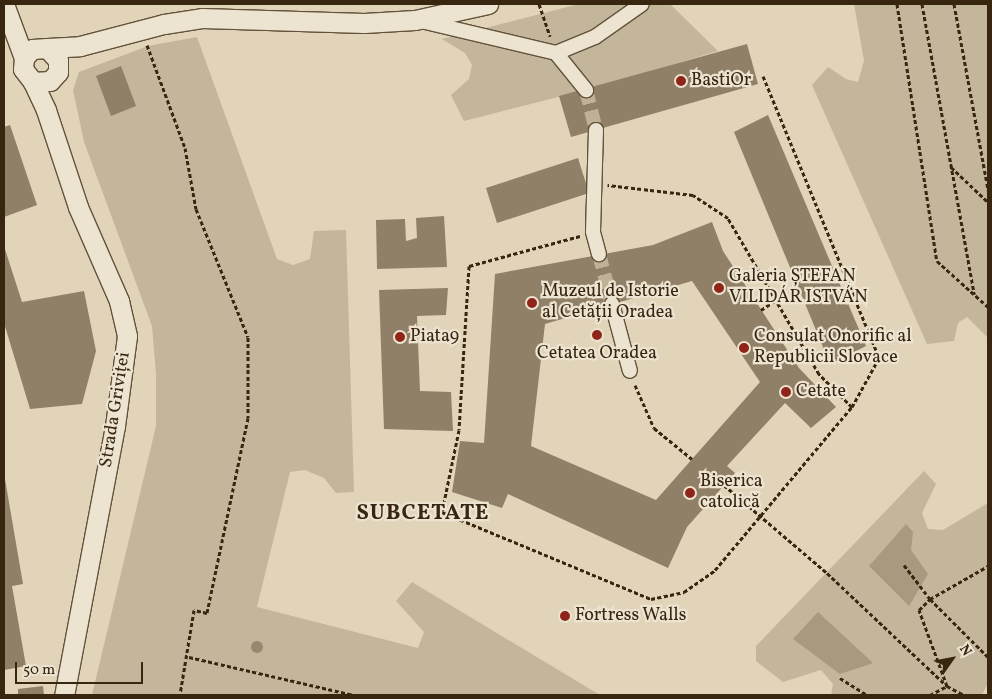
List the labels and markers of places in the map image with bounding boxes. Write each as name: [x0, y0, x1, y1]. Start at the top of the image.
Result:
place label: BastiOr: [691, 70, 751, 92]
marker: BastiOr: [675, 75, 687, 87]
place label: Galeria ȘTEFAN VILIDÁR ISTVÁN: [729, 267, 868, 310]
place label: Muzeul de Istorie al Cetății Oradea: [542, 282, 679, 324]
marker: Galeria ȘTEFAN VILIDÁR ISTVÁN: [713, 282, 725, 294]
marker: Muzeul de Istorie al Cetății Oradea: [526, 297, 538, 309]
place label: Piata9: [410, 326, 459, 348]
place label: Consulat Onorific al Republicii Slovace: [754, 327, 912, 369]
marker: Cetatea Oradea: [591, 329, 603, 341]
marker: Piata9: [394, 331, 406, 343]
marker: Consulat Onorific al Republicii Slovace: [738, 342, 750, 354]
place label: Cetatea Oradea: [537, 343, 657, 365]
place label: Cetate: [796, 381, 846, 403]
marker: Cetate: [780, 386, 792, 398]
place label: Biserica catolică: [700, 472, 763, 514]
marker: Biserica catolică: [684, 487, 696, 499]
place label: Fortress Walls: [575, 605, 687, 627]
marker: Fortress Walls: [559, 610, 571, 622]

